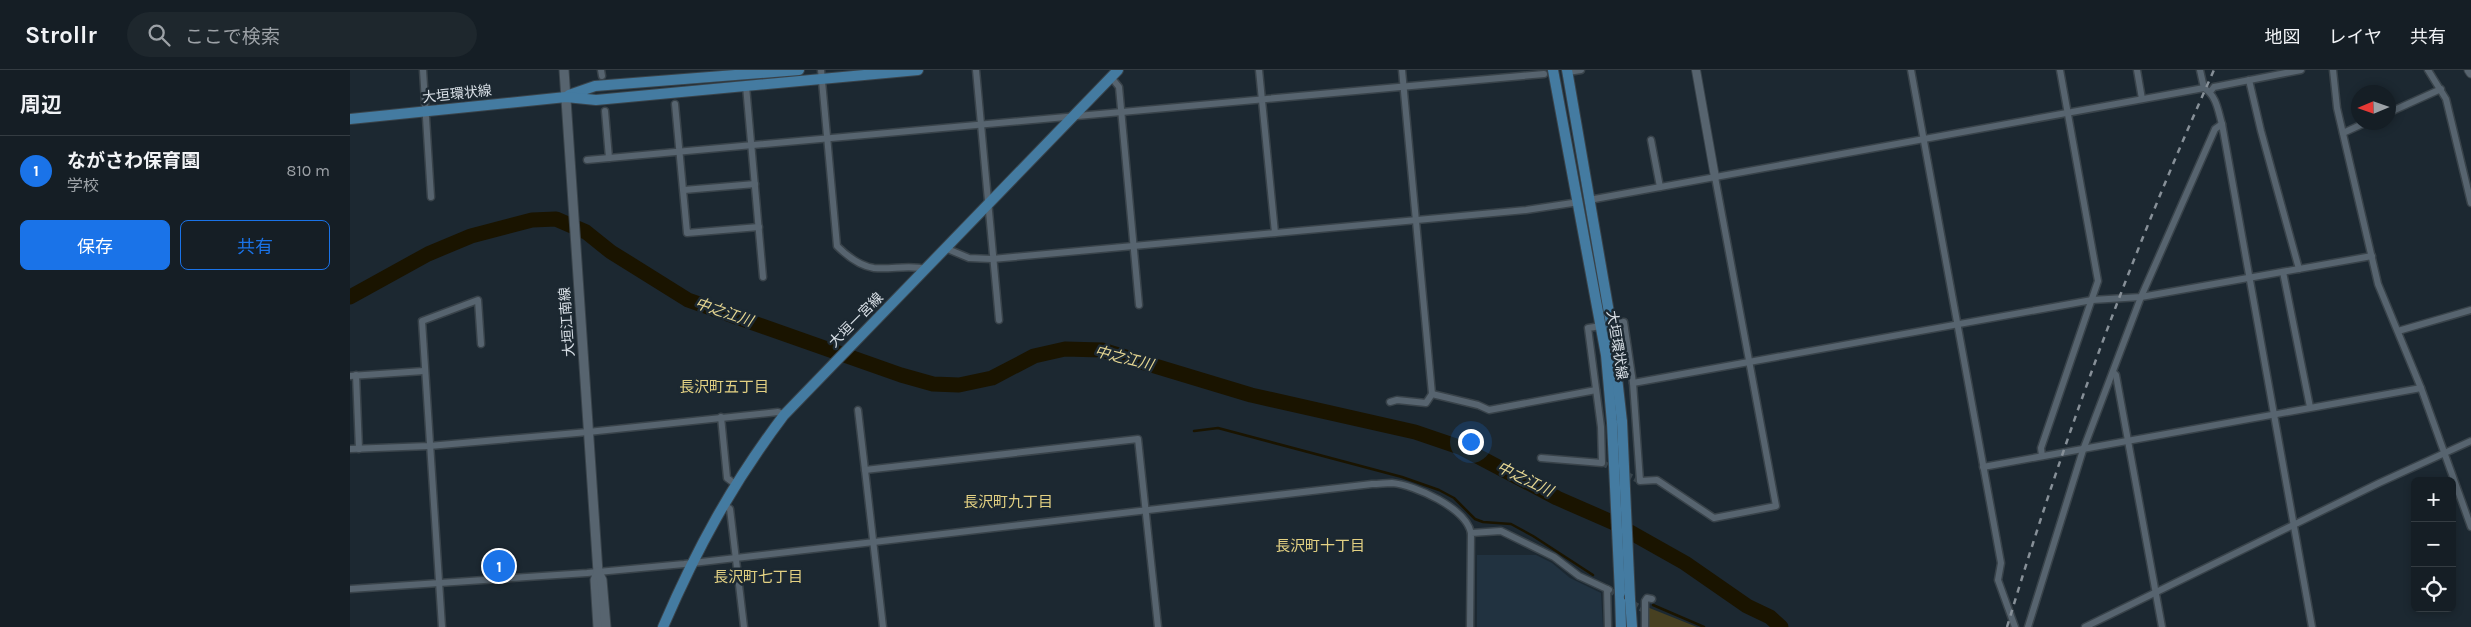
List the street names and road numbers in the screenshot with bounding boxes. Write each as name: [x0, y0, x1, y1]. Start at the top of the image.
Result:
street label: 大垣環状線: [421, 82, 493, 106]
street label: 大垣江南線: [556, 286, 578, 358]
street label: 大垣一宮線: [825, 289, 887, 351]
street label: 大垣環状線: [1603, 309, 1631, 381]

